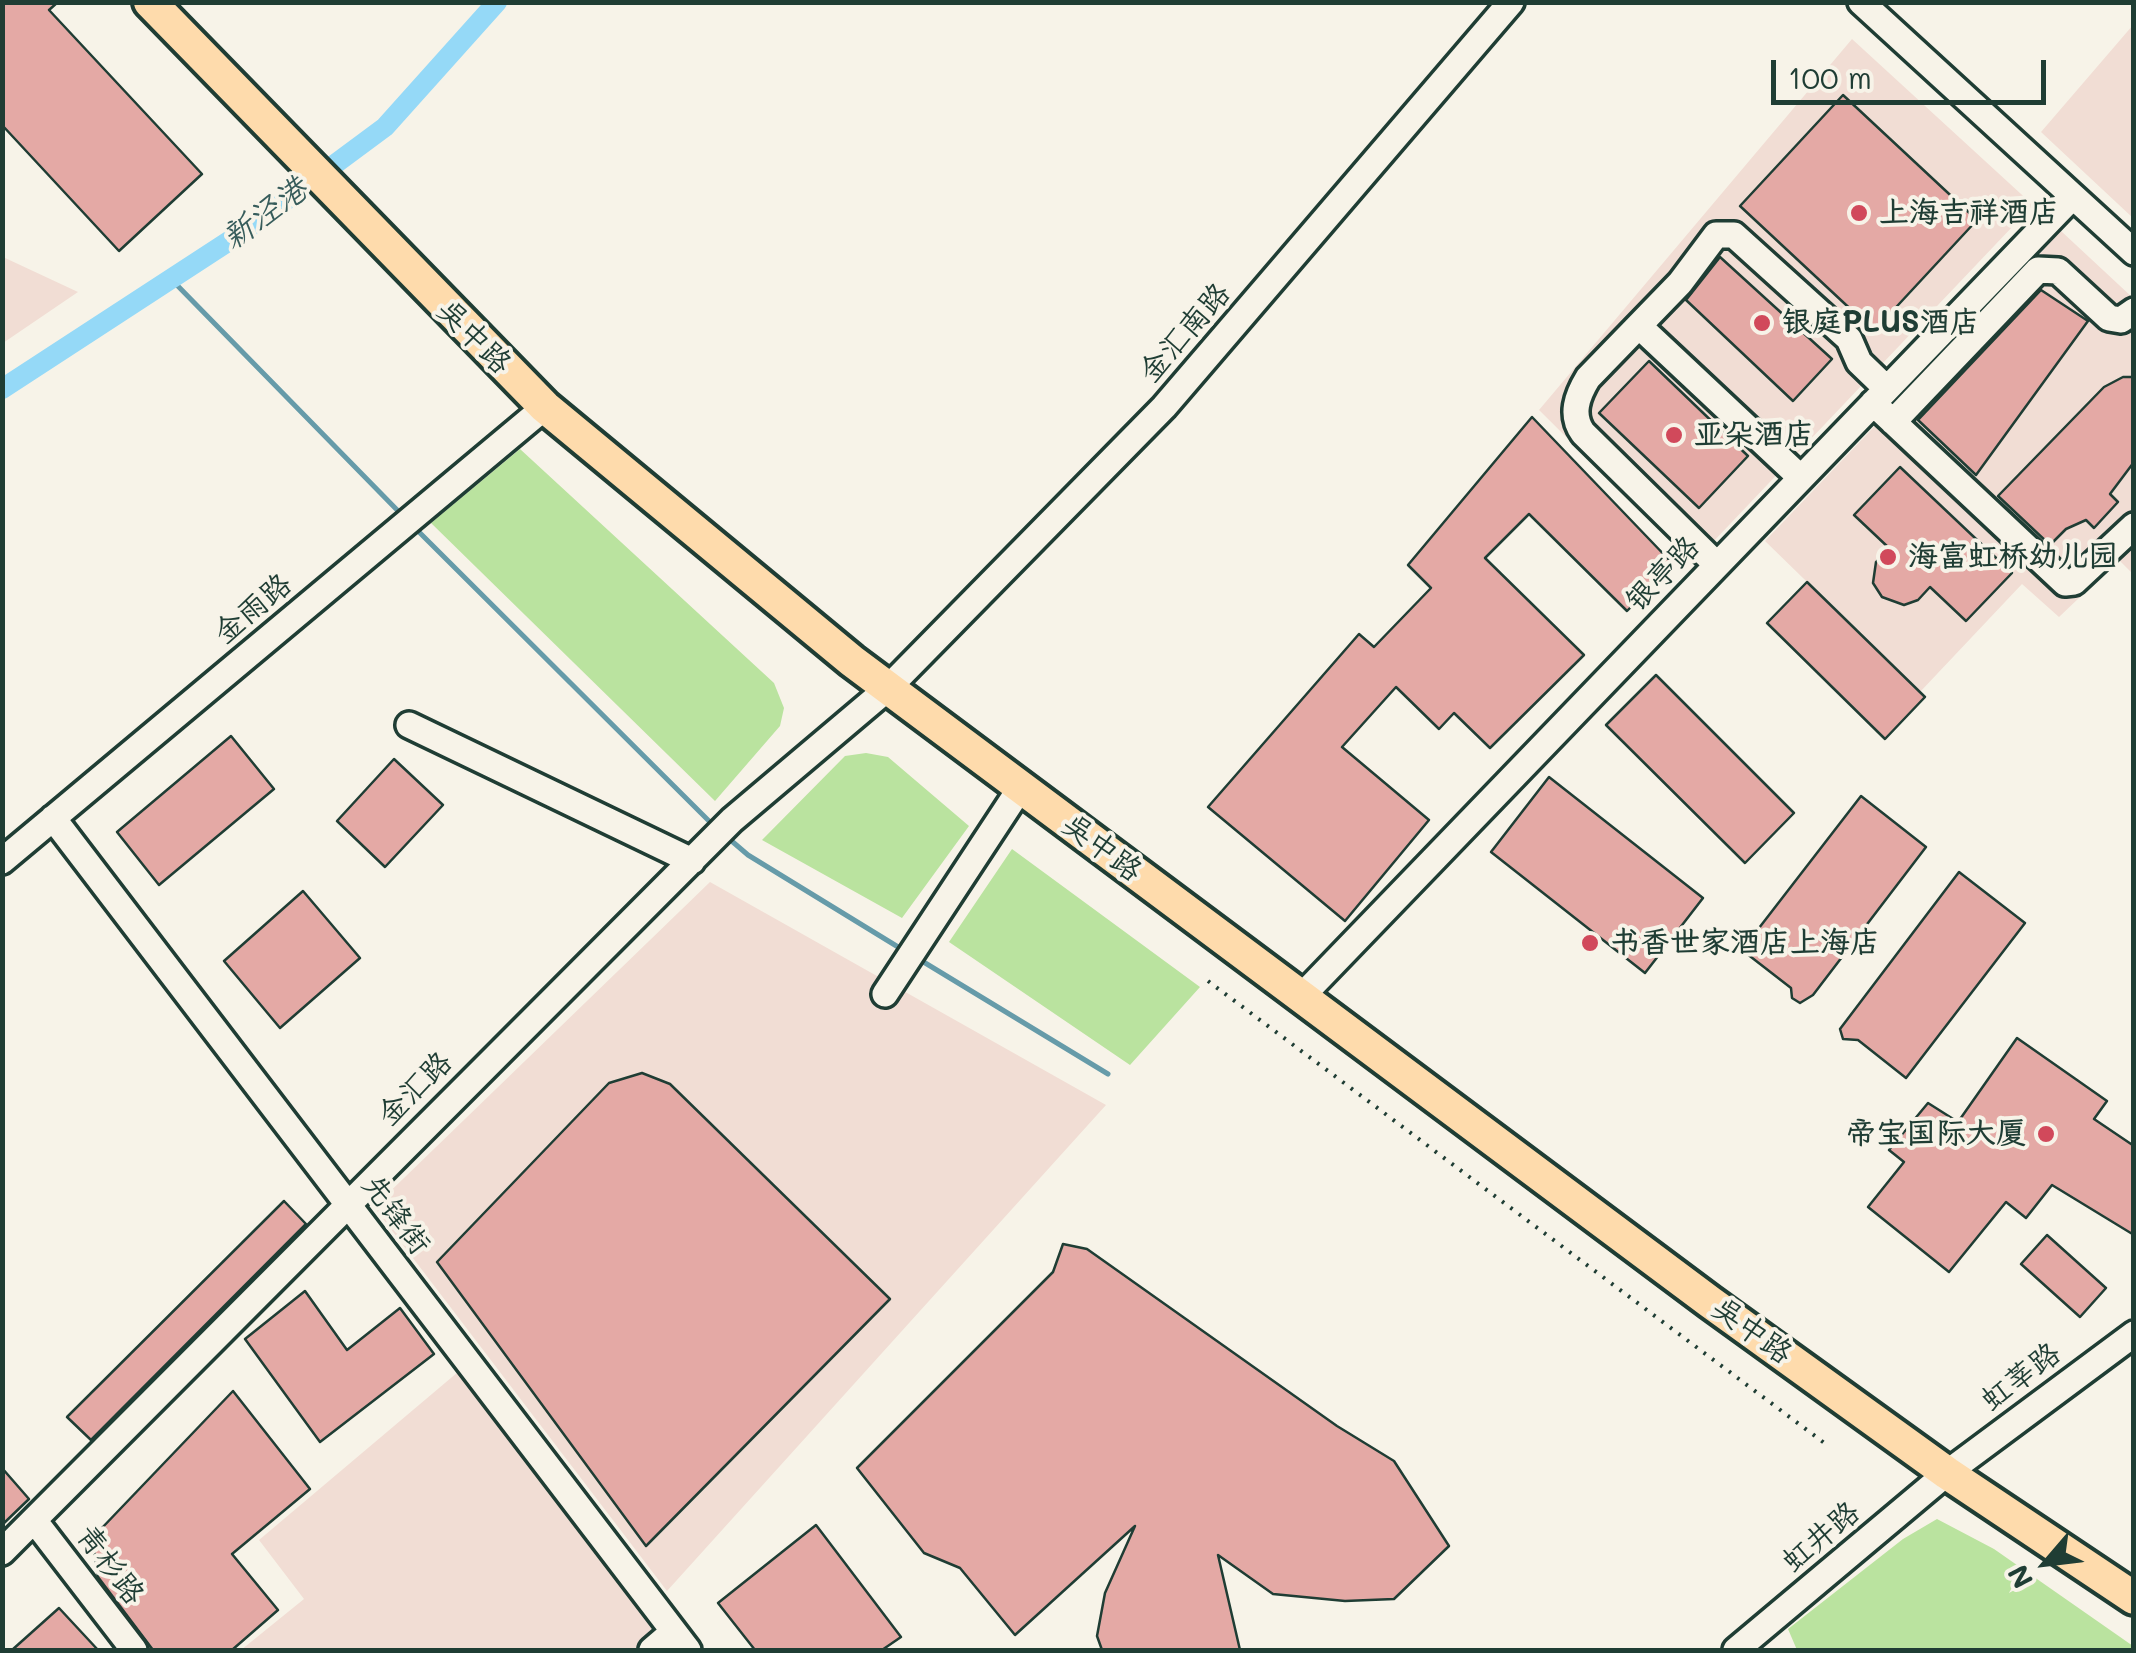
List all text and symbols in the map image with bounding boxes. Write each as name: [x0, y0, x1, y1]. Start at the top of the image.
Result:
scale bar: [1776, 40, 2051, 102]
text: 100 m: [1788, 57, 1872, 97]
water label: 新泾港: [215, 170, 315, 258]
place label: 上海吉祥酒店: [1879, 195, 2059, 231]
marker: 上海吉祥酒店: [1848, 202, 1870, 224]
street label: 金汇南路: [1132, 276, 1238, 390]
street label: 吴中路: [429, 292, 519, 382]
place label: 银庭PLUS酒店: [1782, 305, 1980, 341]
marker: 银庭PLUS酒店: [1751, 312, 1773, 334]
place label: 亚朵酒店: [1694, 417, 1814, 453]
marker: 亚朵酒店: [1663, 424, 1685, 446]
street label: 银亭路: [1619, 529, 1707, 619]
place label: 海富虹桥幼儿园: [1908, 539, 2118, 575]
marker: 海富虹桥幼儿园: [1877, 546, 1899, 568]
street label: 金雨路: [207, 566, 299, 652]
street label: 吴中路: [1055, 807, 1149, 889]
place label: 书香世家酒店上海店: [1610, 925, 1880, 961]
marker: 书香世家酒店上海店: [1579, 932, 1601, 954]
street label: 金汇路: [370, 1044, 460, 1134]
place label: 帝宝国际大厦: [1846, 1116, 2026, 1152]
marker: 帝宝国际大厦: [2035, 1123, 2057, 1145]
street label: 先锋街: [355, 1168, 437, 1262]
street label: 吴中路: [1705, 1290, 1799, 1372]
street label: 虹莘路: [1974, 1336, 2068, 1418]
street label: 虹井路: [1775, 1494, 1867, 1580]
north arrow: [1996, 1513, 2096, 1613]
street label: 青杉路: [69, 1518, 151, 1612]
text: N: [1999, 1559, 2040, 1595]

